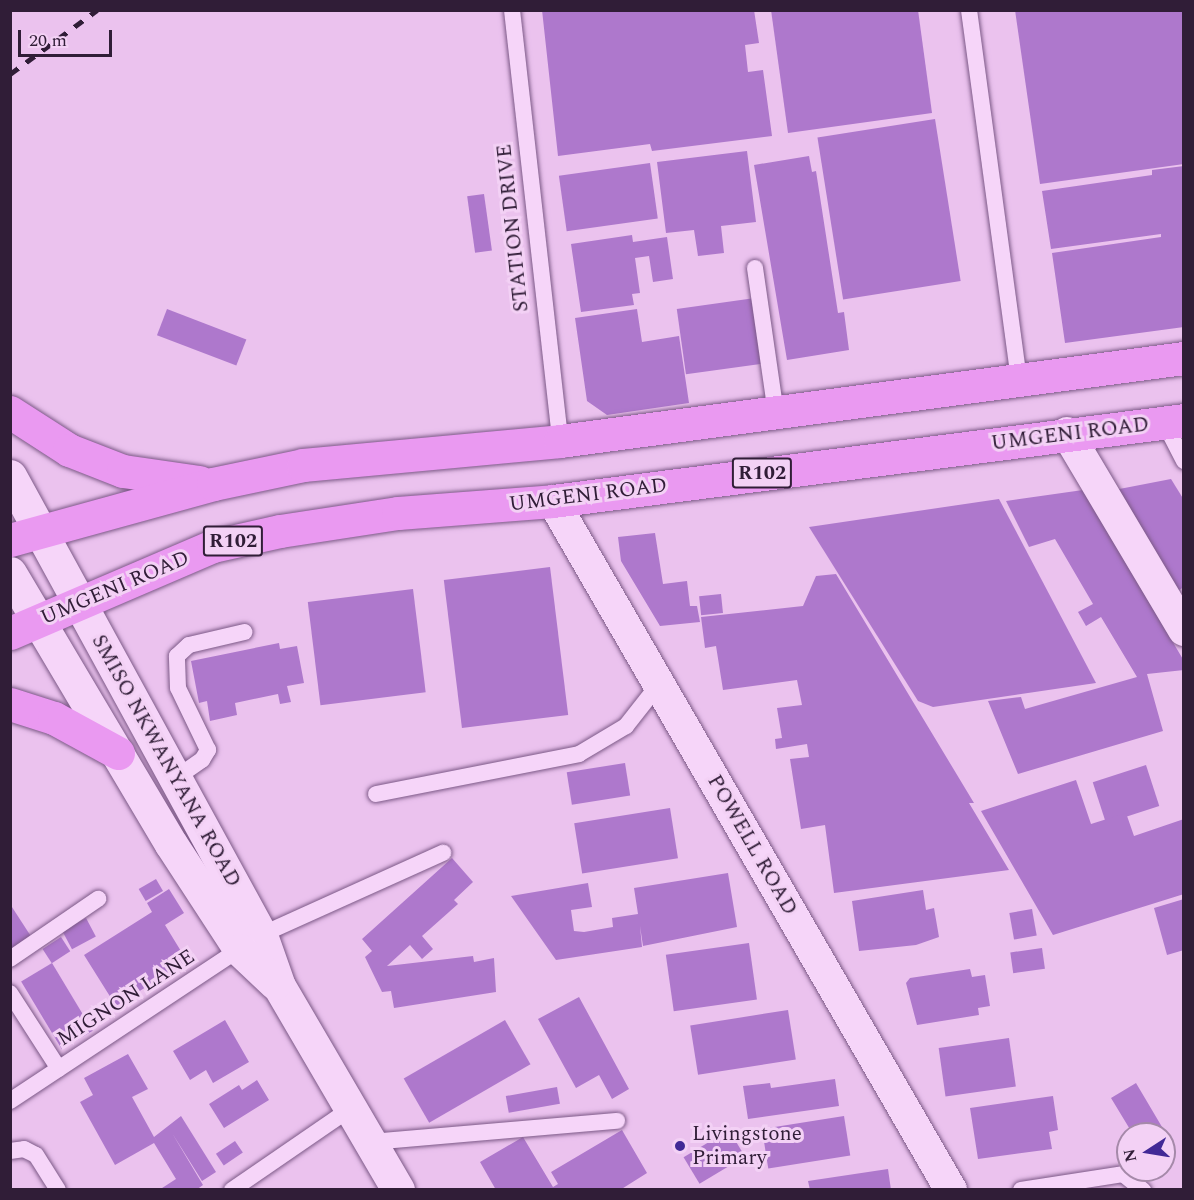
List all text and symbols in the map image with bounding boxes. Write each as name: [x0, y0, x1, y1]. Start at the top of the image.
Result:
scale bar: [21, 18, 116, 56]
text: 20 m: [29, 27, 67, 54]
street label: STATION DRIVE: [492, 143, 534, 313]
street label: UMGENI ROAD: [990, 412, 1150, 456]
road number: R102: [730, 456, 794, 490]
street label: UMGENI ROAD: [508, 473, 668, 517]
road number: R102: [202, 524, 264, 558]
street label: UMGENI ROAD: [37, 545, 193, 631]
street label: SMISO NKWANYANA ROAD: [86, 630, 246, 892]
street label: POWELL ROAD: [702, 770, 802, 920]
street label: MIGNON LANE: [52, 944, 200, 1052]
place label: Livingstone Primary: [692, 1121, 802, 1171]
north arrow: [1116, 1122, 1176, 1182]
marker: Livingstone Primary: [673, 1139, 687, 1153]
text: N: [1117, 1146, 1143, 1164]

